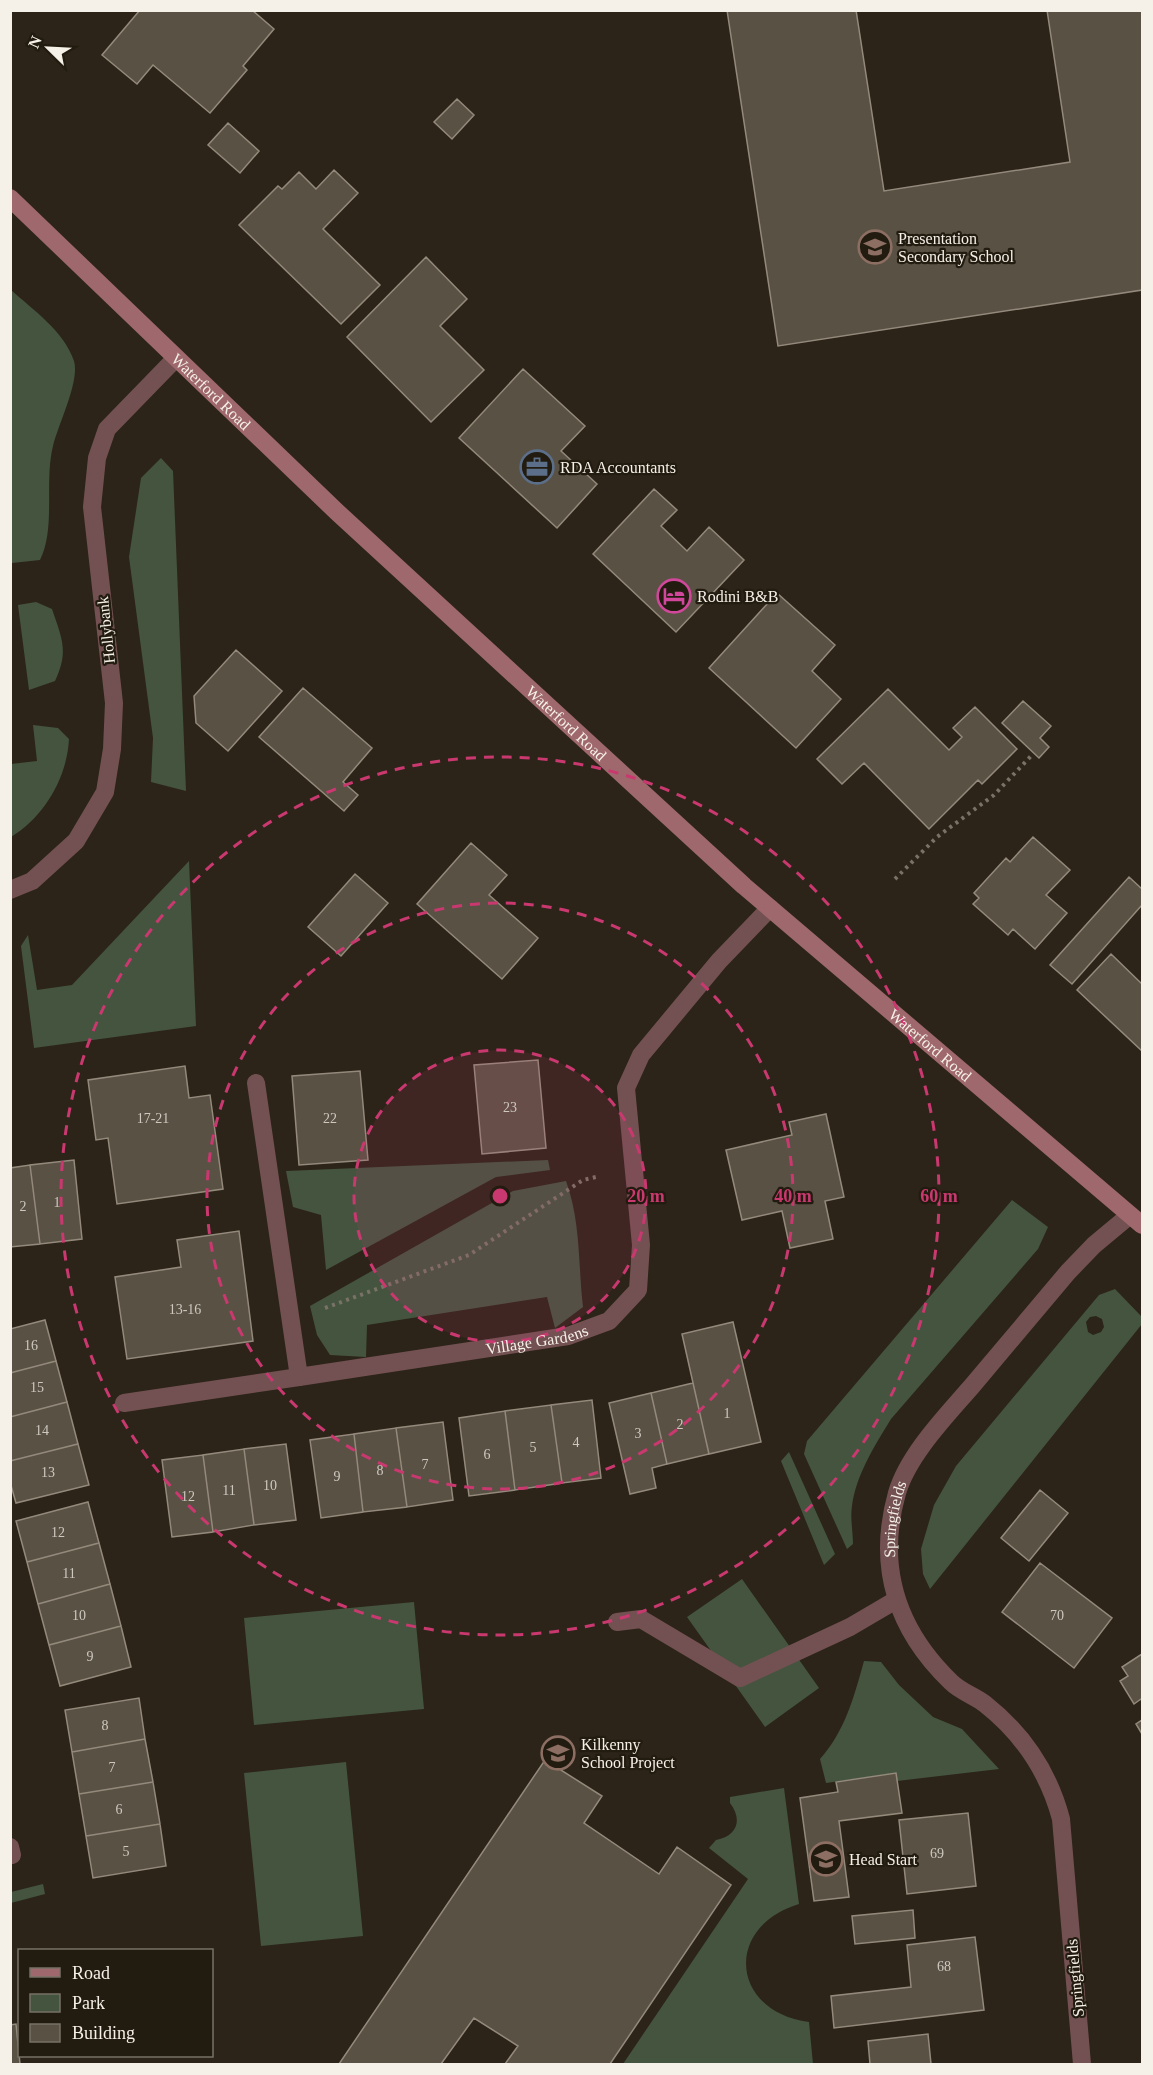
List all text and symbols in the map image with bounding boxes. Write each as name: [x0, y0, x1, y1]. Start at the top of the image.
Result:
north arrow: [18, 18, 78, 78]
text: N: [25, 33, 45, 51]
school or university icon: Presentation Secondary School: [857, 229, 893, 265]
place label: Presentation Secondary School: [898, 230, 1015, 266]
street label: Waterford Road: [168, 350, 254, 433]
office icon: RDA Accountants: [519, 449, 555, 485]
place label: RDA Accountants: [560, 459, 676, 476]
hotel icon: Rodini B&B: [656, 578, 692, 614]
place label: Rodini B&B: [697, 588, 778, 605]
street label: Hollybank: [94, 595, 119, 664]
street label: Waterford Road: [523, 682, 610, 764]
street label: Waterford Road: [886, 1005, 975, 1084]
house number: 23: [503, 1100, 517, 1115]
house number: 17-21: [137, 1111, 169, 1126]
house number: 22: [323, 1111, 337, 1126]
centre of rings: [490, 1186, 510, 1206]
text: 20 m: [627, 1186, 665, 1206]
text: 40 m: [774, 1186, 812, 1206]
text: 60 m: [920, 1186, 958, 1206]
house number: 1: [54, 1195, 61, 1210]
house number: 2: [20, 1199, 27, 1214]
house number: 13-16: [169, 1302, 201, 1317]
street label: Village Gardens: [485, 1321, 590, 1357]
house number: 16: [24, 1338, 38, 1353]
house number: 15: [30, 1380, 44, 1395]
house number: 1: [724, 1406, 731, 1421]
house number: 2: [677, 1417, 684, 1432]
house number: 14: [35, 1423, 49, 1438]
house number: 3: [635, 1426, 642, 1441]
house number: 4: [573, 1435, 580, 1450]
house number: 5: [530, 1440, 537, 1455]
house number: 6: [484, 1447, 491, 1462]
house number: 7: [422, 1457, 429, 1472]
house number: 8: [377, 1463, 384, 1478]
house number: 13: [41, 1465, 55, 1480]
house number: 9: [334, 1469, 341, 1484]
house number: 10: [263, 1478, 277, 1493]
street label: Springfields: [880, 1478, 909, 1558]
house number: 11: [222, 1483, 236, 1498]
house number: 12: [181, 1489, 195, 1504]
house number: 12: [51, 1525, 65, 1540]
house number: 11: [62, 1566, 76, 1581]
house number: 10: [72, 1608, 86, 1623]
house number: 70: [1050, 1608, 1064, 1623]
house number: 9: [87, 1649, 94, 1664]
house number: 8: [102, 1718, 109, 1733]
school or university icon: Kilkenny School Project: [540, 1735, 576, 1771]
place label: Kilkenny School Project: [581, 1736, 675, 1772]
house number: 7: [109, 1760, 116, 1775]
house number: 6: [116, 1802, 123, 1817]
school or university icon: Head Start: [808, 1841, 844, 1877]
house number: 5: [123, 1844, 130, 1859]
house number: 69: [930, 1846, 944, 1861]
place label: Head Start: [849, 1851, 918, 1868]
street label: Springfields: [1063, 1938, 1088, 2018]
legend: [18, 1949, 213, 2057]
house number: 68: [937, 1959, 951, 1974]
text: Road: [72, 1963, 110, 1983]
text: Park: [72, 1993, 105, 2013]
text: Building: [72, 2023, 135, 2043]

